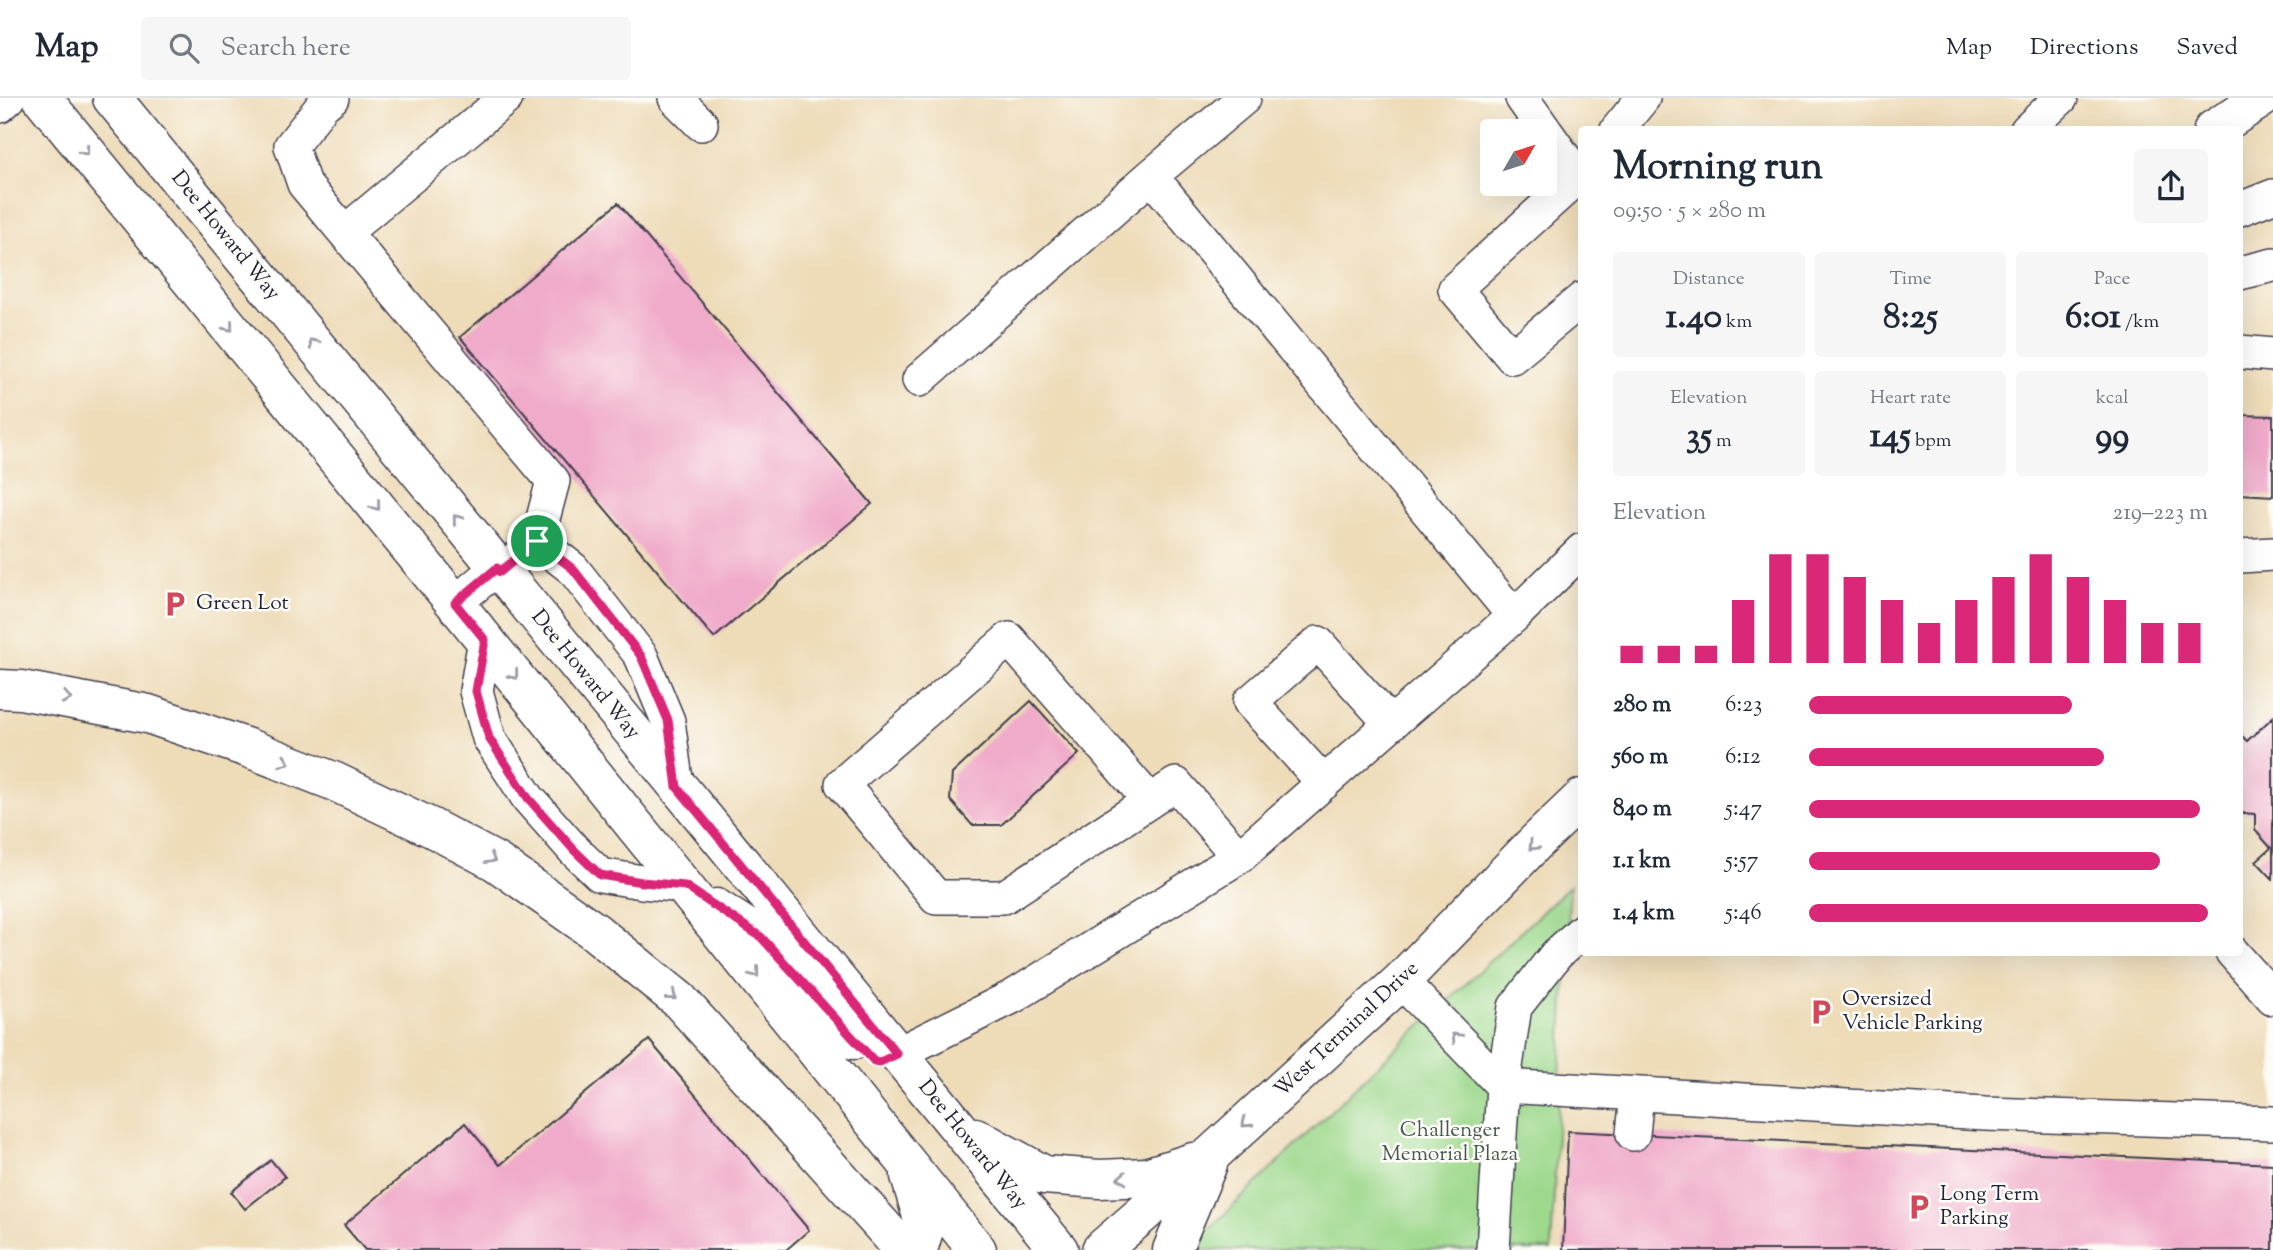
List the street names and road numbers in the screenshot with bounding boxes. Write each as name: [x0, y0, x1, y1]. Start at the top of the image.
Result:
street label: Dee Howard Way: [163, 165, 287, 308]
street label: Dee Howard Way: [523, 604, 647, 747]
street label: West Terminal Drive: [1268, 955, 1426, 1105]
street label: Dee Howard Way: [910, 1074, 1034, 1217]

